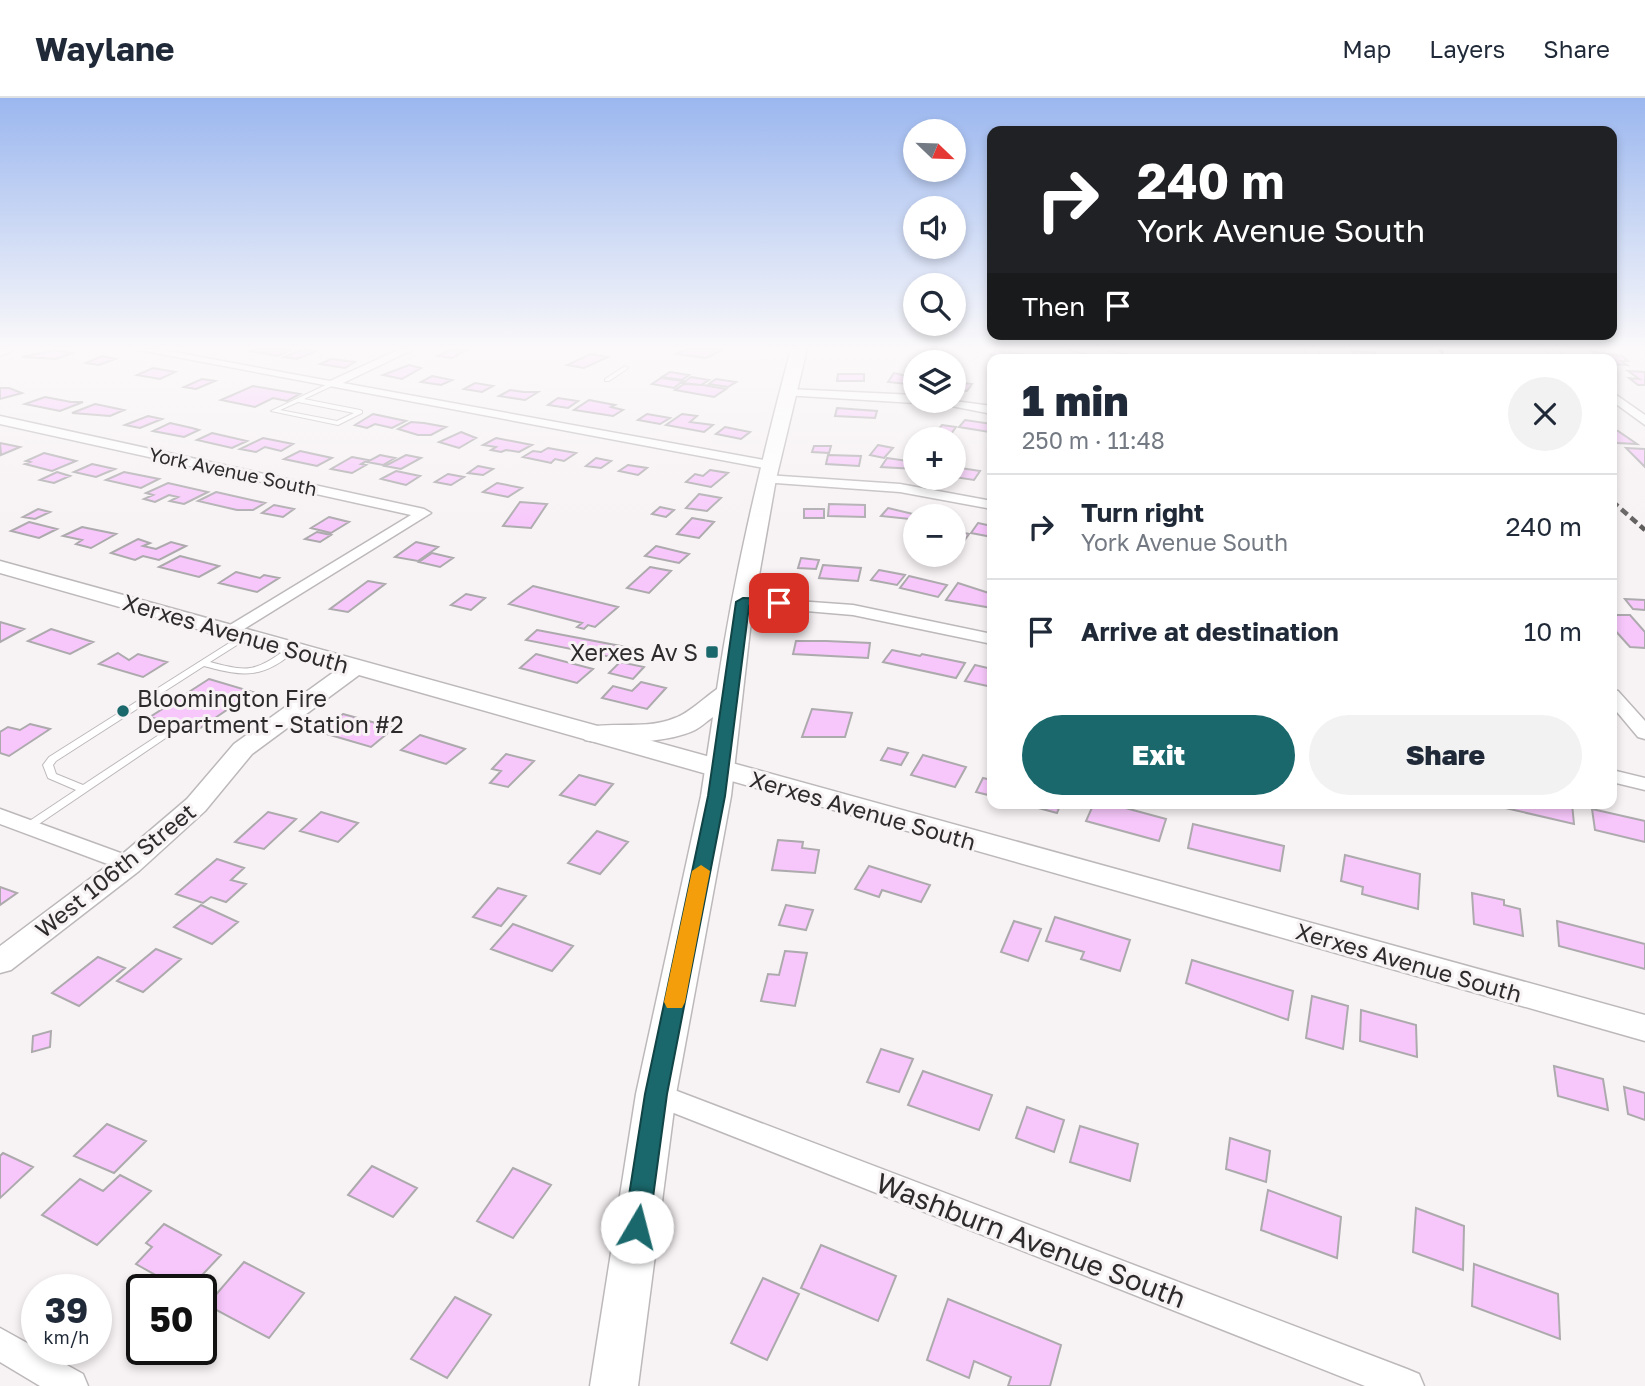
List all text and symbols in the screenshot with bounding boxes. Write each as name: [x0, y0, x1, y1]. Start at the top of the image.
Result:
text: Waylane: [35, 29, 174, 68]
text: Map: [1342, 34, 1391, 63]
text: Layers: [1429, 34, 1505, 63]
text: Share: [1543, 34, 1610, 63]
north arrow: [903, 119, 966, 182]
map controls: [903, 119, 966, 567]
text: 240 m: [1137, 151, 1285, 210]
icon: right: [1022, 154, 1113, 245]
button: sound: [903, 196, 966, 259]
text: York Avenue South: [1137, 211, 1425, 249]
button: search: [903, 273, 966, 336]
icon: arrive: [1099, 287, 1137, 325]
text: Then: [1022, 291, 1085, 322]
button: layers: [903, 350, 966, 413]
text: 1 min: [1022, 375, 1129, 425]
button: close: [1508, 377, 1582, 451]
text: 250 m · 11:48: [1022, 426, 1165, 454]
button: +: [903, 427, 966, 490]
street label: York Avenue South: [147, 442, 319, 500]
text: Turn right: [1081, 497, 1204, 528]
button: −: [903, 504, 966, 567]
icon: right: [1022, 508, 1060, 546]
text: 240 m: [1505, 511, 1582, 542]
text: York Avenue South: [1081, 528, 1288, 556]
pin: [749, 573, 809, 633]
icon: arrive: [760, 584, 798, 622]
street label: Xerxes Avenue South: [120, 587, 352, 679]
icon: arrive: [1022, 613, 1060, 651]
text: Arrive at destination: [1081, 616, 1339, 647]
text: 10 m: [1524, 616, 1582, 647]
place label: Xerxes Av S: [570, 638, 698, 666]
marker: Xerxes Av S: [704, 644, 720, 660]
place label: Bloomington Fire Department - Station #2: [137, 684, 404, 738]
marker: Bloomington Fire Department - Station #2: [115, 703, 131, 719]
button: Exit: [1022, 715, 1295, 795]
button: Share: [1309, 715, 1582, 795]
street label: Xerxes Avenue South: [747, 764, 979, 856]
street label: West 106th Street: [29, 797, 201, 943]
street label: Xerxes Avenue South: [1293, 916, 1525, 1008]
street label: Washburn Avenue South: [872, 1166, 1190, 1314]
position arrow: [600, 1190, 674, 1264]
speed limit sign: 50: [126, 1274, 217, 1365]
text: 39: [45, 1289, 88, 1331]
text: km/h: [44, 1326, 89, 1348]

